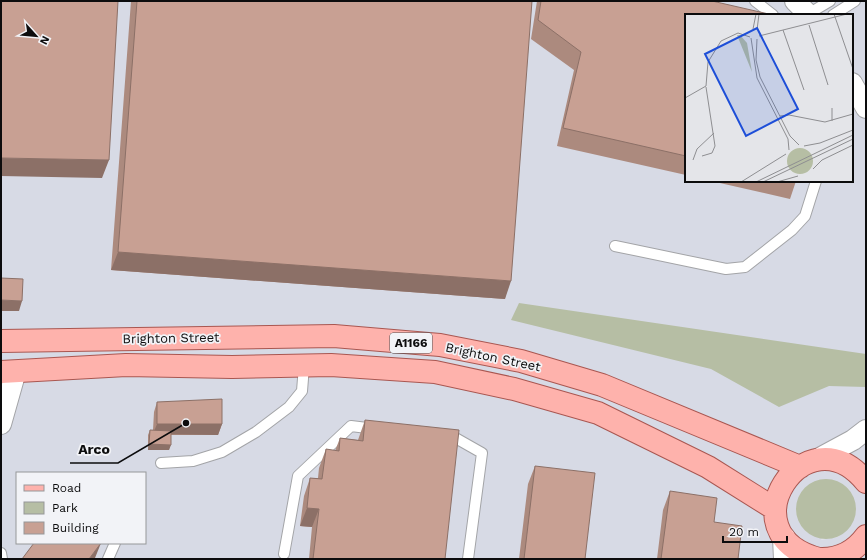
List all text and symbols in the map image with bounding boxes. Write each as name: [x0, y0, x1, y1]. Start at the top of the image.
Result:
inset map: [685, 14, 853, 182]
north arrow: [16, 16, 56, 56]
text: N: [37, 34, 52, 47]
street label: Brighton Street: [122, 330, 220, 346]
road number: A1166: [390, 333, 432, 353]
street label: Brighton Street: [444, 340, 543, 375]
callout: Arco: [70, 437, 118, 463]
text: Arco: [78, 441, 110, 457]
legend: [16, 472, 146, 544]
text: Road: [52, 481, 81, 495]
text: Park: [52, 501, 78, 515]
scale bar: [723, 518, 787, 544]
text: Building: [52, 521, 99, 535]
text: 20 m: [729, 525, 759, 539]

